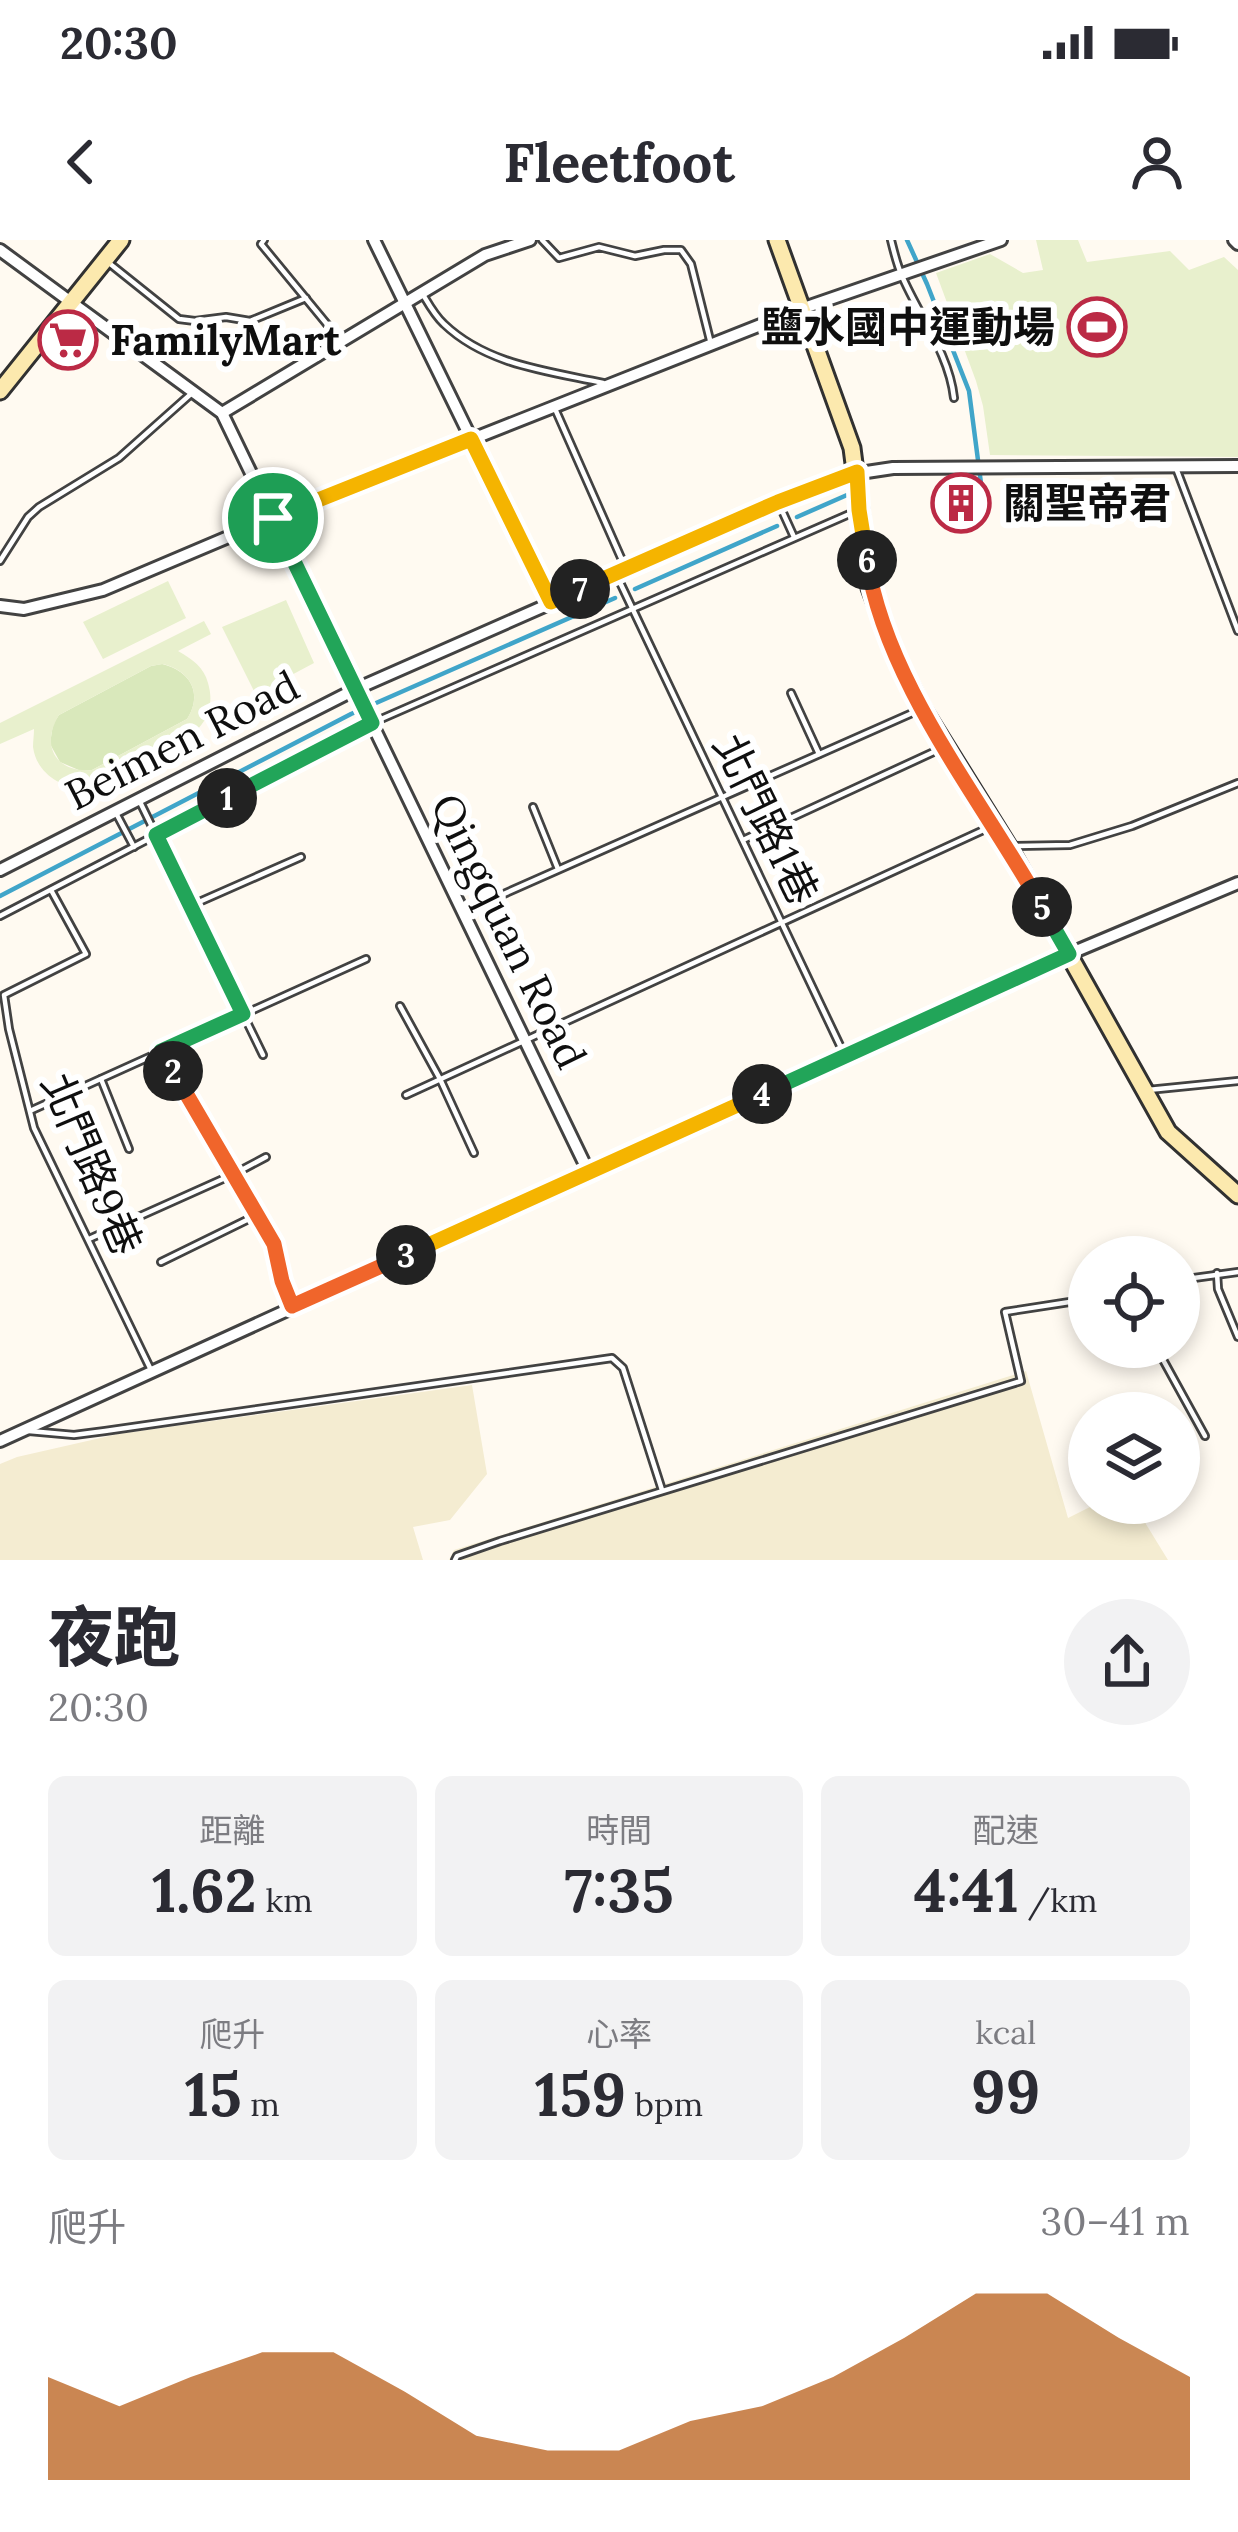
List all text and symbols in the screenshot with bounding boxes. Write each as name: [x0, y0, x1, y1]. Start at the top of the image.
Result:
text: 20:30: [60, 14, 178, 71]
text: Fleetfoot: [503, 128, 735, 197]
icon: back: [48, 129, 114, 195]
icon: person: [1124, 129, 1190, 195]
sports icon: 鹽水國中運動場: [1066, 296, 1128, 358]
place label: 鹽水國中運動場: [761, 300, 1055, 354]
supermarket icon: FamilyMart: [37, 309, 99, 371]
place label: FamilyMart: [110, 313, 342, 367]
pin: [222, 467, 324, 569]
building icon: 關聖帝君: [930, 472, 992, 534]
place label: 關聖帝君: [1003, 476, 1171, 530]
icon: arrive: [240, 485, 306, 551]
pin: 6: [837, 530, 897, 590]
text: 6: [858, 539, 876, 581]
pin: 7: [550, 559, 610, 619]
text: 7: [572, 568, 588, 610]
street label: Beimen Road: [56, 658, 308, 822]
street label: 北門路1巷: [702, 725, 830, 913]
pin: 1: [197, 768, 257, 828]
text: 1: [220, 777, 234, 819]
street label: Qingquan Road: [419, 785, 599, 1077]
pin: 5: [1012, 877, 1072, 937]
text: 5: [1033, 886, 1051, 928]
pin: 2: [143, 1041, 203, 1101]
text: 2: [164, 1050, 182, 1092]
pin: 4: [732, 1064, 792, 1124]
street label: 北門路9巷: [30, 1065, 154, 1263]
text: 4: [753, 1073, 771, 1115]
pin: 3: [376, 1225, 436, 1285]
text: 3: [397, 1234, 415, 1276]
map controls: [1068, 1236, 1200, 1524]
button: locate: [1068, 1236, 1200, 1368]
button: layers: [1068, 1392, 1200, 1524]
text: 夜跑: [48, 1595, 180, 1679]
button: share: [1064, 1599, 1190, 1725]
text: 20:30: [48, 1682, 149, 1732]
text: 距離: [199, 1809, 265, 1851]
text: 時間: [586, 1809, 652, 1851]
text: 配速: [973, 1809, 1039, 1851]
text: 1.62: [152, 1852, 257, 1928]
text: 7:35: [564, 1852, 674, 1928]
text: 4:41: [914, 1852, 1019, 1928]
text: km: [257, 1879, 313, 1921]
text: /km: [1019, 1879, 1098, 1921]
text: kcal: [975, 2011, 1036, 2053]
text: 爬升: [199, 2013, 265, 2055]
text: 心率: [586, 2013, 652, 2055]
text: 99: [971, 2053, 1040, 2129]
text: 15: [185, 2056, 242, 2132]
text: 159: [535, 2056, 626, 2132]
text: m: [242, 2083, 280, 2125]
text: bpm: [626, 2083, 703, 2125]
text: 30–41 m: [1041, 2196, 1190, 2246]
text: 爬升: [48, 2202, 126, 2252]

